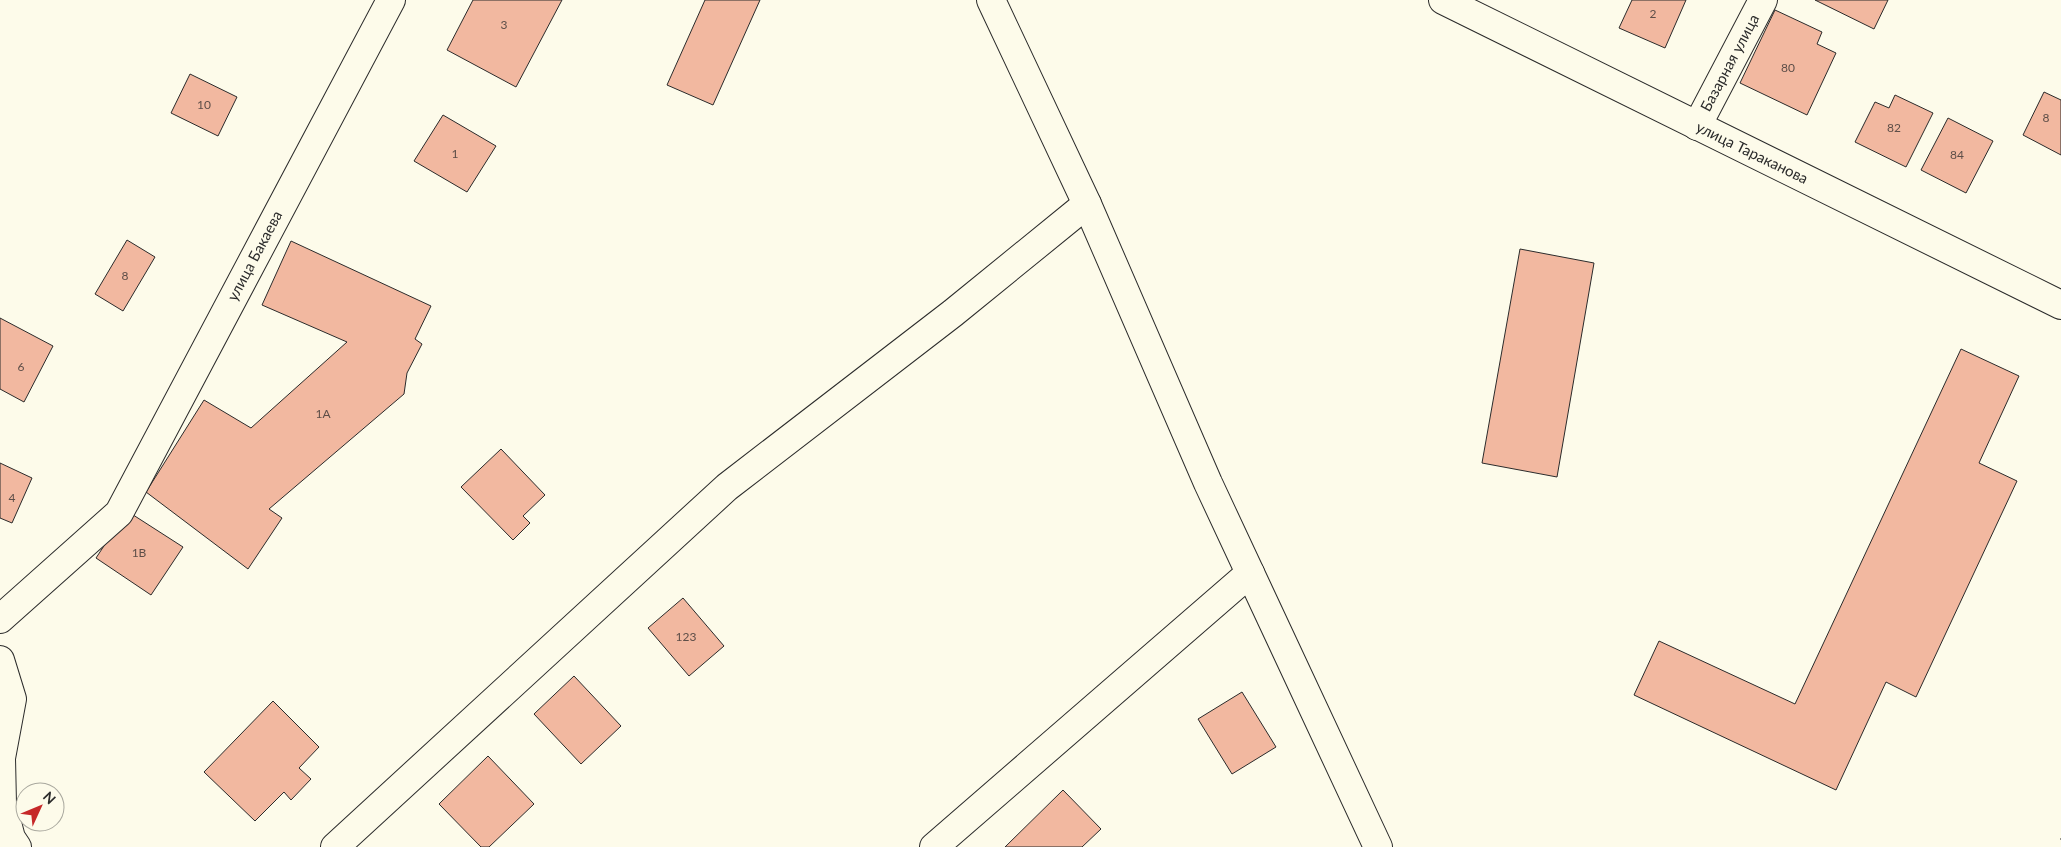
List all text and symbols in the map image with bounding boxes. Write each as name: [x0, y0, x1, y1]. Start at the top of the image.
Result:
house number: 2: [1650, 6, 1657, 21]
street label: Базарная улица: [1696, 11, 1762, 114]
house number: 3: [501, 17, 508, 32]
house number: 80: [1781, 60, 1795, 75]
house number: 10: [197, 97, 211, 112]
house number: 8: [2043, 110, 2050, 125]
street label: улица Тараканова: [1694, 117, 1811, 187]
house number: 82: [1887, 120, 1901, 135]
house number: 1: [452, 146, 459, 161]
house number: 84: [1950, 147, 1964, 162]
street label: улица Бакаева: [223, 207, 285, 304]
house number: 8: [122, 268, 129, 283]
house number: 6: [18, 359, 25, 374]
house number: 1А: [315, 406, 331, 421]
house number: 4: [9, 490, 16, 505]
house number: 1В: [132, 545, 147, 560]
house number: 123: [676, 629, 696, 644]
north arrow: [15, 782, 65, 832]
text: N: [40, 788, 60, 807]

